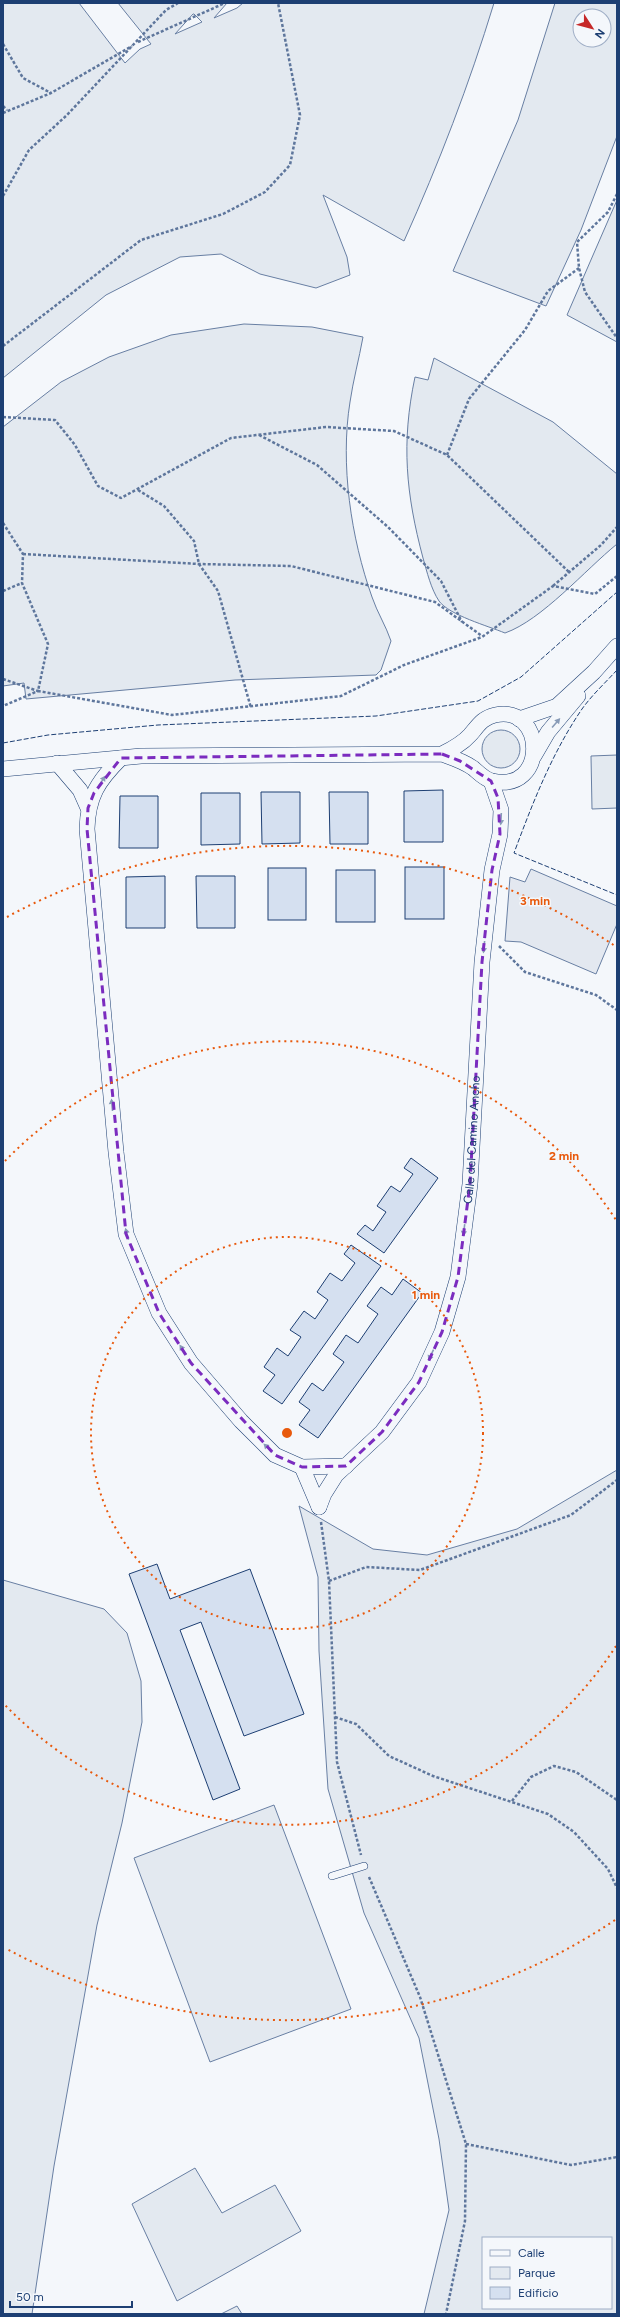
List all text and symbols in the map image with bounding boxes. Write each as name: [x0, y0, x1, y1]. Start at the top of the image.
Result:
north arrow: [572, 8, 612, 48]
text: N: [592, 26, 607, 41]
one-way arrow: [552, 718, 561, 729]
one-way arrow: [98, 776, 106, 787]
one-way arrow: [497, 813, 504, 825]
text: 3 min: [520, 894, 550, 908]
one-way arrow: [481, 941, 487, 953]
street label: Calle del Camino Ancho: [461, 1075, 483, 1205]
one-way arrow: [108, 1099, 115, 1111]
text: 2 min: [549, 1149, 579, 1163]
one-way arrow: [461, 1224, 467, 1236]
one-way arrow: [123, 1228, 129, 1240]
text: 1 min: [412, 1288, 440, 1302]
one-way arrow: [179, 1345, 187, 1355]
one-way arrow: [428, 1350, 434, 1361]
centre of rings: [280, 1426, 294, 1440]
one-way arrow: [264, 1443, 273, 1453]
legend: [482, 2237, 612, 2309]
text: Calle: [518, 2246, 545, 2260]
text: Parque: [518, 2266, 556, 2280]
scale bar: [10, 2283, 132, 2309]
text: Edificio: [518, 2286, 558, 2300]
text: 50 m: [16, 2290, 44, 2304]

